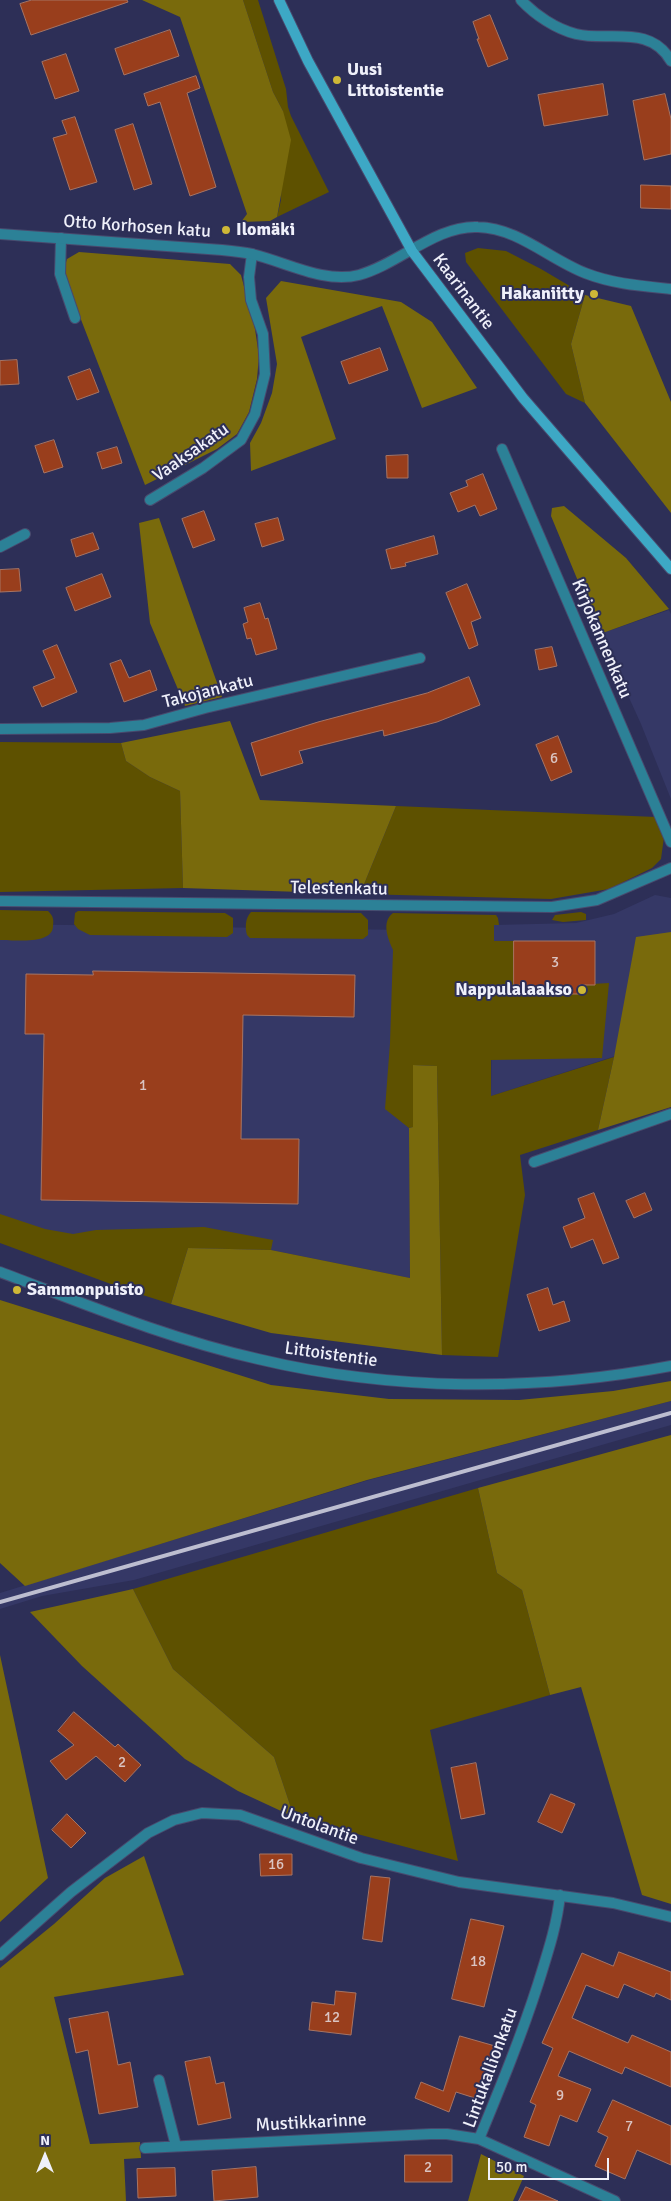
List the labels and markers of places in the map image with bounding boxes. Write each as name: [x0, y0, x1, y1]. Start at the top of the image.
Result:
place label: Uusi Littoistentie: [347, 59, 444, 102]
marker: Uusi Littoistentie: [331, 74, 343, 86]
place label: Ilomäki: [236, 219, 295, 241]
marker: Ilomäki: [220, 224, 232, 236]
place label: Hakaniitty: [501, 283, 584, 305]
marker: Hakaniitty: [588, 288, 600, 300]
place label: Nappulalaakso: [455, 979, 572, 1001]
marker: Nappulalaakso: [576, 984, 588, 996]
place label: Sammonpuisto: [27, 1279, 144, 1301]
marker: Sammonpuisto: [11, 1284, 23, 1296]

